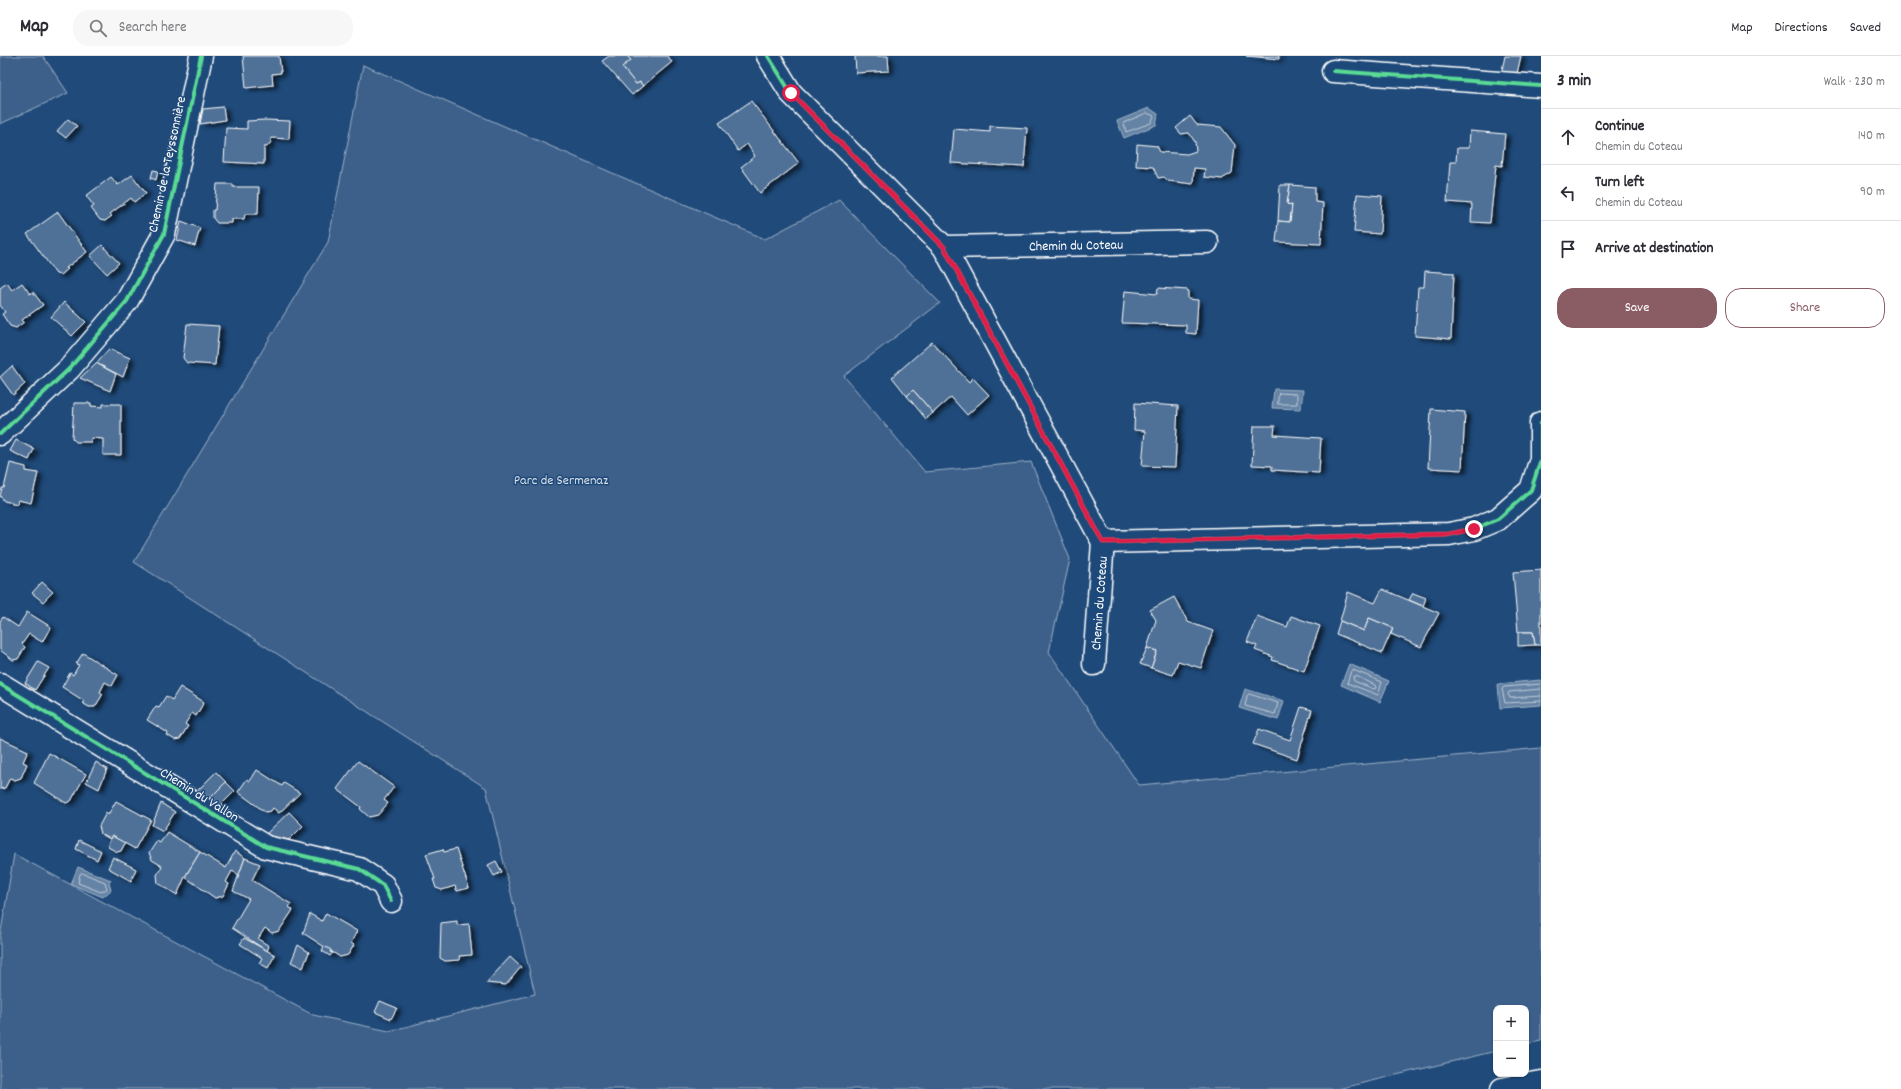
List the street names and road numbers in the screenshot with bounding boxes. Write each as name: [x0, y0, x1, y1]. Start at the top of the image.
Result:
street label: Chemin de la Teyssonnière: [144, 94, 192, 234]
street label: Chemin du Coteau: [1029, 236, 1123, 257]
street label: Chemin du Coteau: [1087, 556, 1114, 651]
street label: Chemin du Vallon: [156, 763, 242, 828]

